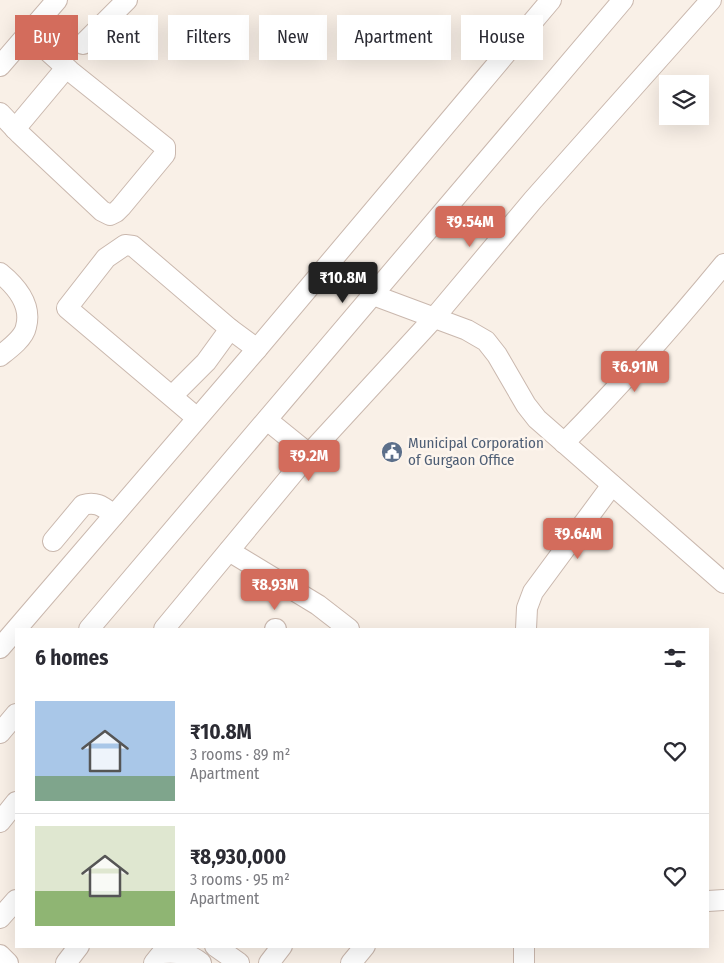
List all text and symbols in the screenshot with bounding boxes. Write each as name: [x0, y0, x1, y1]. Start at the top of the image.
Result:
chip: Buy: [15, 15, 78, 60]
chip: Rent: [88, 15, 158, 60]
chip: Filters: [168, 15, 249, 60]
chip: New: [259, 15, 327, 60]
chip: Apartment: [337, 15, 451, 60]
chip: House: [461, 15, 543, 60]
map controls: [659, 75, 709, 125]
button: layers: [659, 75, 709, 125]
pin: ₹9.54M: [429, 206, 511, 248]
text: ₹9.54M: [446, 212, 494, 231]
pin: ₹10.8M: [302, 262, 384, 304]
text: ₹10.8M: [320, 268, 366, 287]
pin: ₹6.91M: [594, 350, 676, 393]
text: ₹6.91M: [612, 357, 658, 376]
place label: Municipal Corporation of Gurgaon Office: [408, 434, 544, 469]
pin: ₹9.2M: [274, 440, 344, 482]
public building icon: Municipal Corporation of Gurgaon Office: [380, 440, 404, 464]
text: ₹9.2M: [290, 446, 328, 465]
pin: ₹9.64M: [537, 518, 619, 560]
text: ₹9.64M: [554, 524, 602, 543]
pin: ₹8.93M: [234, 568, 316, 611]
text: ₹8.93M: [252, 575, 298, 594]
icon: filters: [661, 644, 689, 672]
text: 6 homes: [35, 645, 108, 671]
text: ₹10.8M: [190, 719, 252, 745]
icon: home: [75, 721, 135, 781]
icon: heart: [661, 737, 689, 765]
text: 3 rooms · 89 m²: [190, 745, 290, 764]
text: Apartment: [190, 764, 259, 783]
text: ₹8,930,000: [190, 844, 286, 870]
icon: home: [75, 846, 135, 906]
icon: heart: [661, 862, 689, 890]
text: 3 rooms · 95 m²: [190, 870, 290, 889]
text: Apartment: [190, 889, 259, 908]

